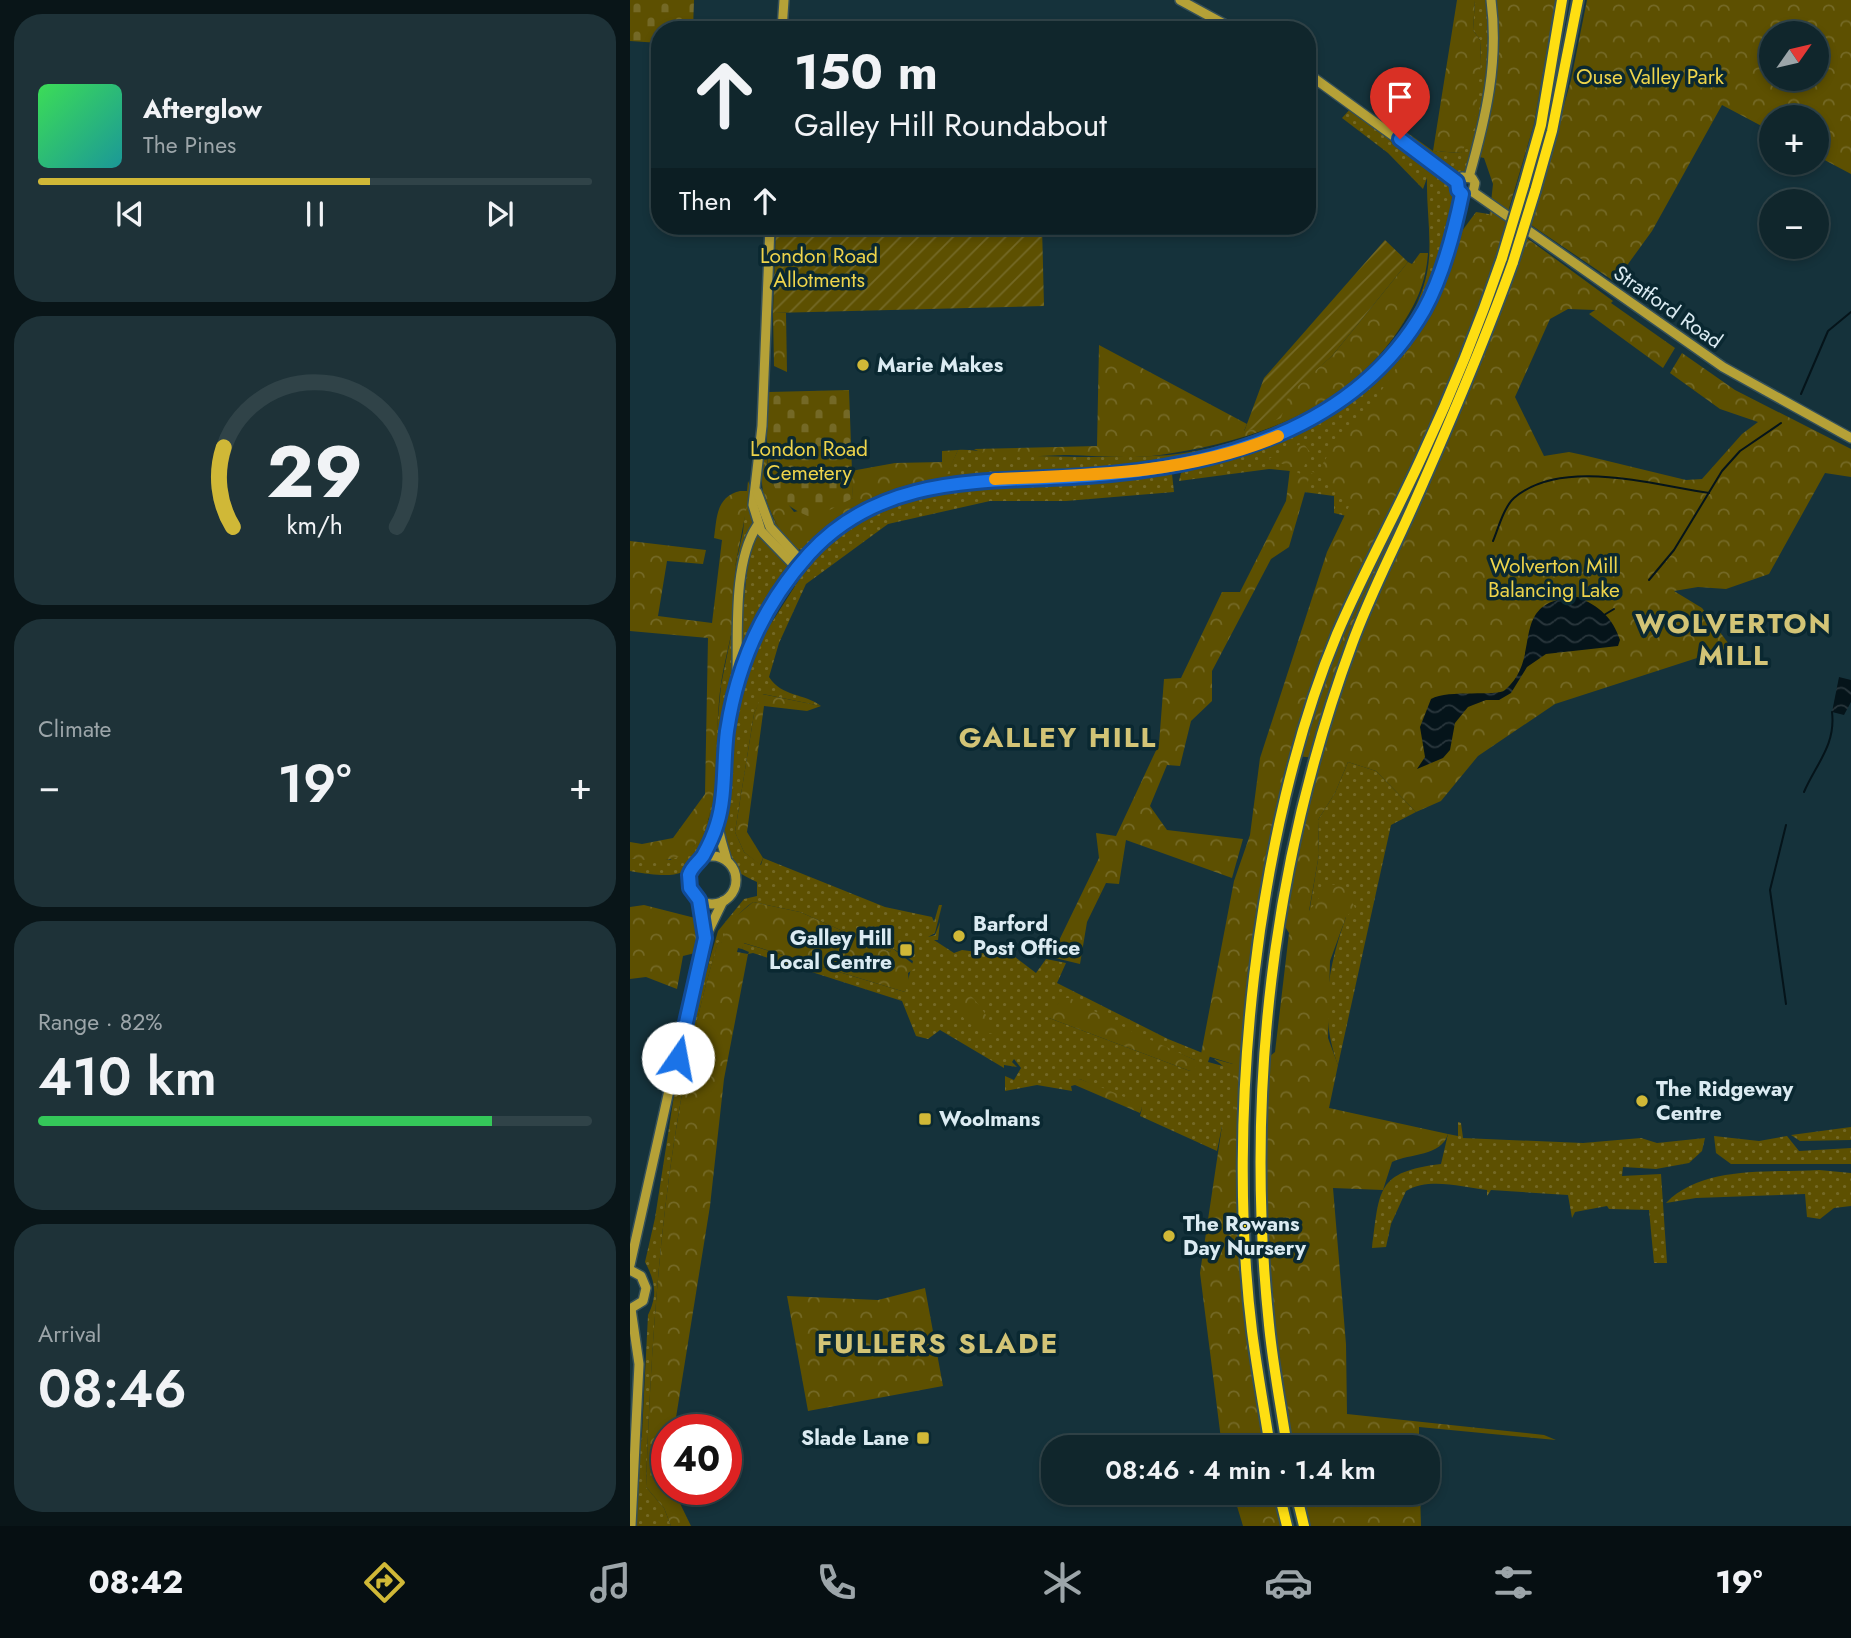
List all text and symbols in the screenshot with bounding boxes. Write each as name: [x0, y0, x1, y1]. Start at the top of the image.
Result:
north arrow: [1759, 21, 1829, 91]
map controls: [1759, 21, 1829, 259]
text: 150 m: [794, 37, 938, 107]
icon: ahead: [679, 49, 770, 140]
park label: Ouse Valley Park: [1576, 62, 1725, 92]
pin: [1370, 67, 1430, 139]
icon: arrive: [1381, 78, 1419, 116]
text: Afterglow: [143, 90, 262, 128]
text: Galley Hill Roundabout: [794, 102, 1107, 148]
button: +: [1759, 105, 1829, 175]
text: The Pines: [143, 128, 236, 162]
text: Then: [679, 182, 732, 220]
icon: ahead: [746, 182, 784, 220]
button: −: [1759, 189, 1829, 259]
icon: previous: [111, 195, 149, 233]
icon: pause: [296, 195, 334, 233]
icon: next: [481, 195, 519, 233]
park label: London Road Allotments: [760, 241, 878, 295]
street label: Stratford Road: [1607, 258, 1729, 356]
place label: Marie Makes: [877, 350, 1004, 380]
marker: Marie Makes: [855, 357, 871, 373]
text: 29: [267, 419, 363, 524]
park label: London Road Cemetery: [750, 434, 868, 488]
text: km/h: [287, 506, 343, 542]
park label: Wolverton Mill Balancing Lake: [1488, 551, 1620, 605]
district label: WOLVERTON MILL: [1635, 603, 1833, 676]
text: Climate: [38, 712, 111, 746]
district label: GALLEY HILL: [959, 717, 1157, 758]
text: 19°: [278, 746, 352, 822]
text: −: [38, 758, 60, 813]
text: +: [569, 758, 592, 813]
place label: Barford Post Office: [973, 909, 1080, 963]
place label: Galley Hill Local Centre: [769, 923, 892, 977]
marker: Barford Post Office: [951, 928, 967, 944]
marker: Galley Hill Local Centre: [898, 942, 914, 958]
text: Range · 82%: [38, 1005, 163, 1039]
position arrow: [641, 1021, 715, 1095]
text: 410 km: [38, 1039, 217, 1115]
place label: The Ridgeway Centre: [1656, 1074, 1794, 1128]
marker: The Ridgeway Centre: [1634, 1093, 1650, 1109]
place label: Woolmans: [939, 1104, 1041, 1134]
marker: Woolmans: [917, 1111, 933, 1127]
place label: The Rowans Day Nursery: [1183, 1209, 1307, 1263]
marker: The Rowans Day Nursery: [1161, 1228, 1177, 1244]
text: Arrival: [38, 1317, 101, 1351]
district label: FULLERS SLADE: [817, 1323, 1059, 1364]
text: 08:46: [38, 1351, 187, 1427]
speed limit sign: 40: [651, 1414, 742, 1505]
place label: Slade Lane: [801, 1423, 909, 1453]
marker: Slade Lane: [915, 1430, 931, 1446]
text: 08:46 · 4 min · 1.4 km: [1105, 1451, 1376, 1489]
icon: directions: [360, 1558, 409, 1607]
icon: music: [586, 1558, 635, 1607]
icon: phone: [812, 1558, 861, 1607]
icon: climate: [1038, 1558, 1087, 1607]
icon: car: [1264, 1558, 1313, 1607]
icon: filters: [1489, 1558, 1538, 1607]
text: 08:42: [88, 1559, 183, 1605]
text: 19°: [1715, 1559, 1763, 1605]

